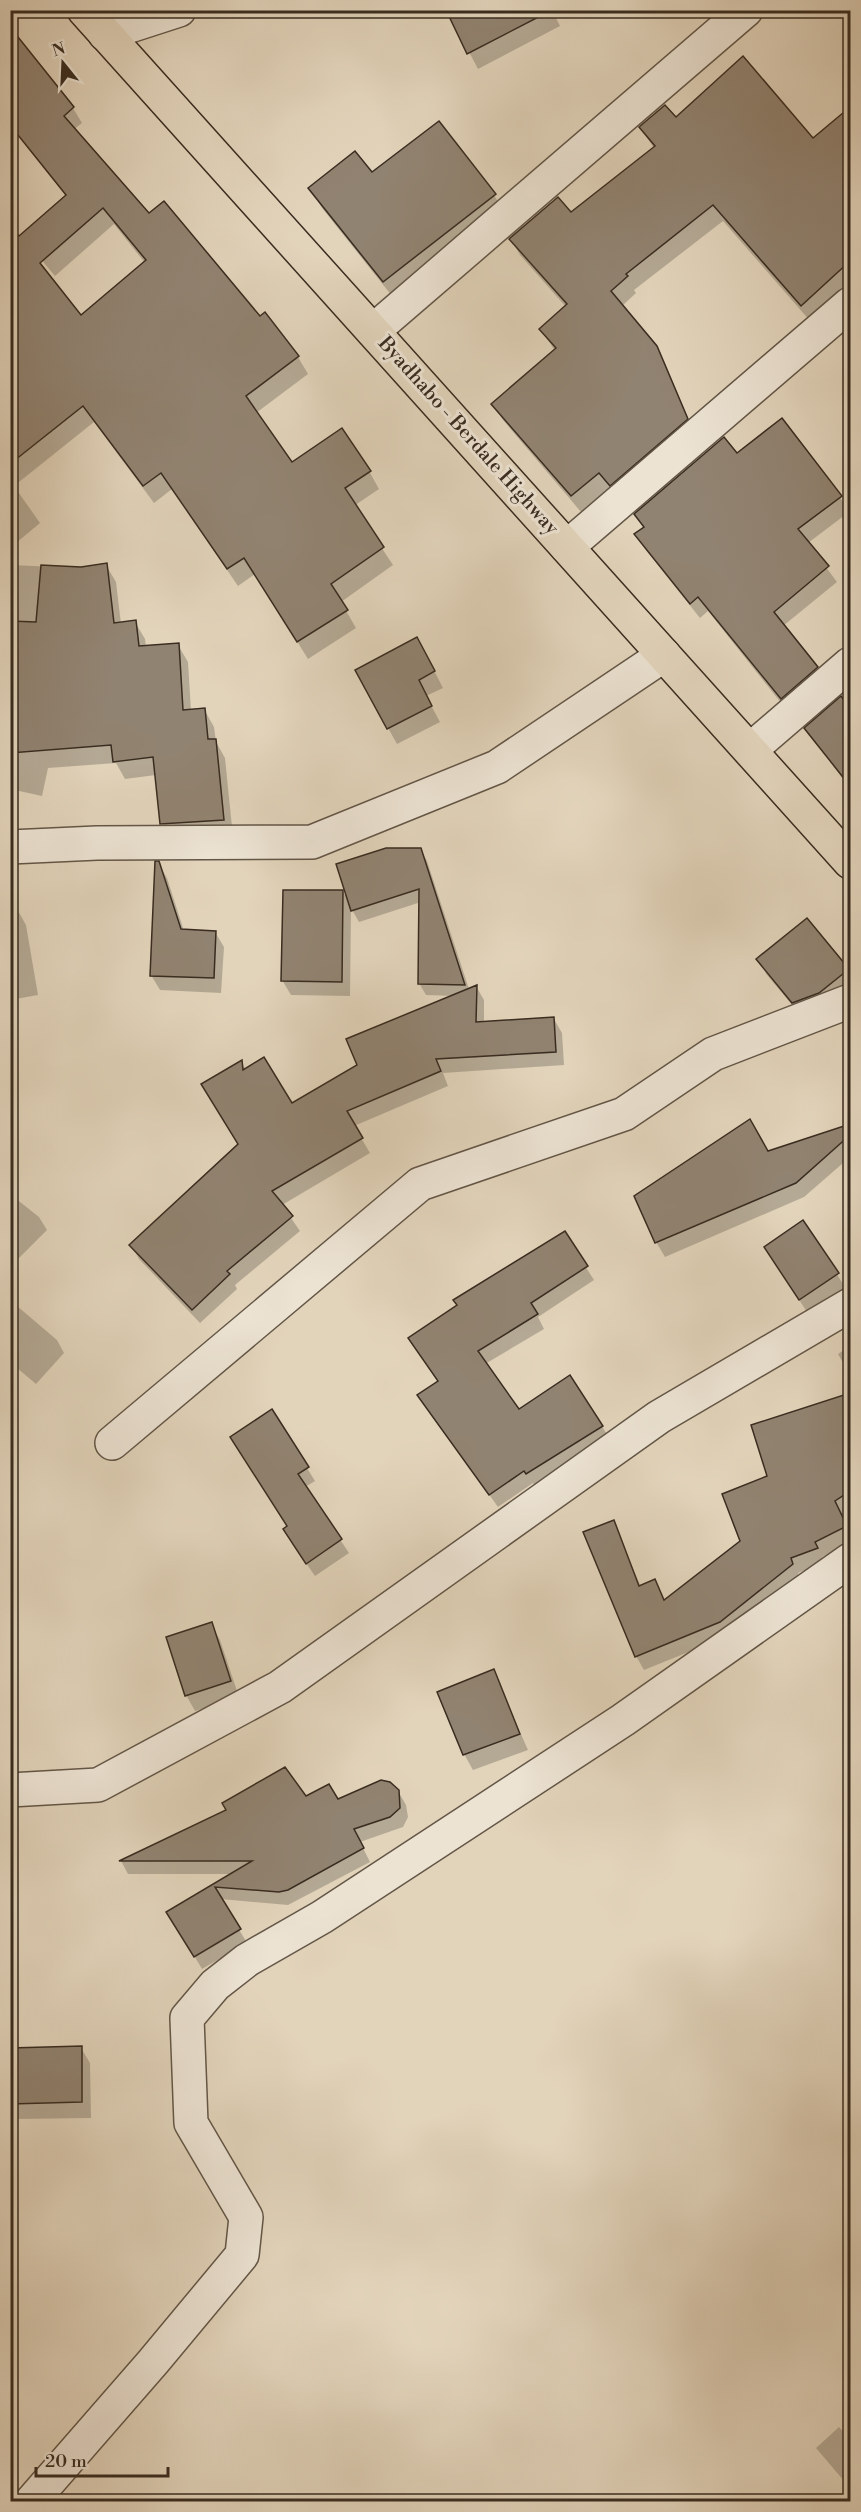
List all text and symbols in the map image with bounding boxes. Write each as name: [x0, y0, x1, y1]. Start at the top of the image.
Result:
north arrow: [33, 33, 93, 93]
text: N: [50, 38, 68, 61]
street label: Byadhabo - Berdale Highway: [372, 331, 564, 540]
scale bar: [36, 2440, 168, 2478]
text: 20 m: [45, 2450, 87, 2473]

